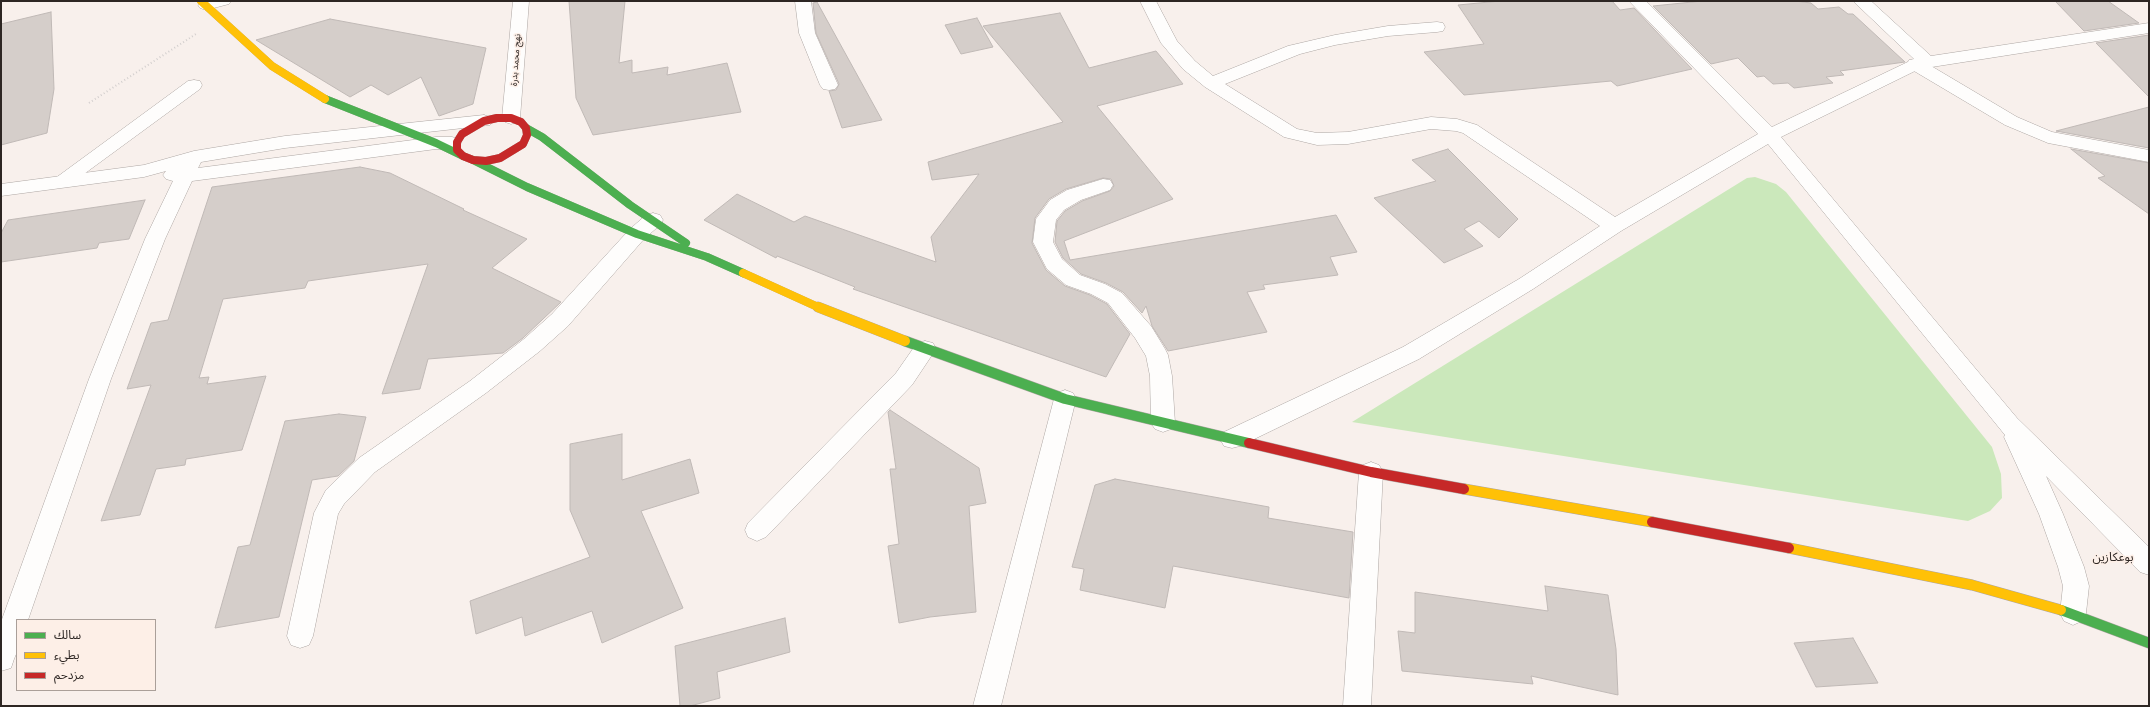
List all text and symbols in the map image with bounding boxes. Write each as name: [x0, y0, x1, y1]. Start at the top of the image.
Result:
street label: نهج محمد بدرة: [509, 34, 523, 86]
district label: بوعكازين: [2093, 551, 2133, 565]
legend: [16, 619, 156, 691]
text: سالك: [54, 628, 81, 642]
text: بطيء: [54, 648, 80, 662]
text: مزدحم: [54, 668, 84, 682]

